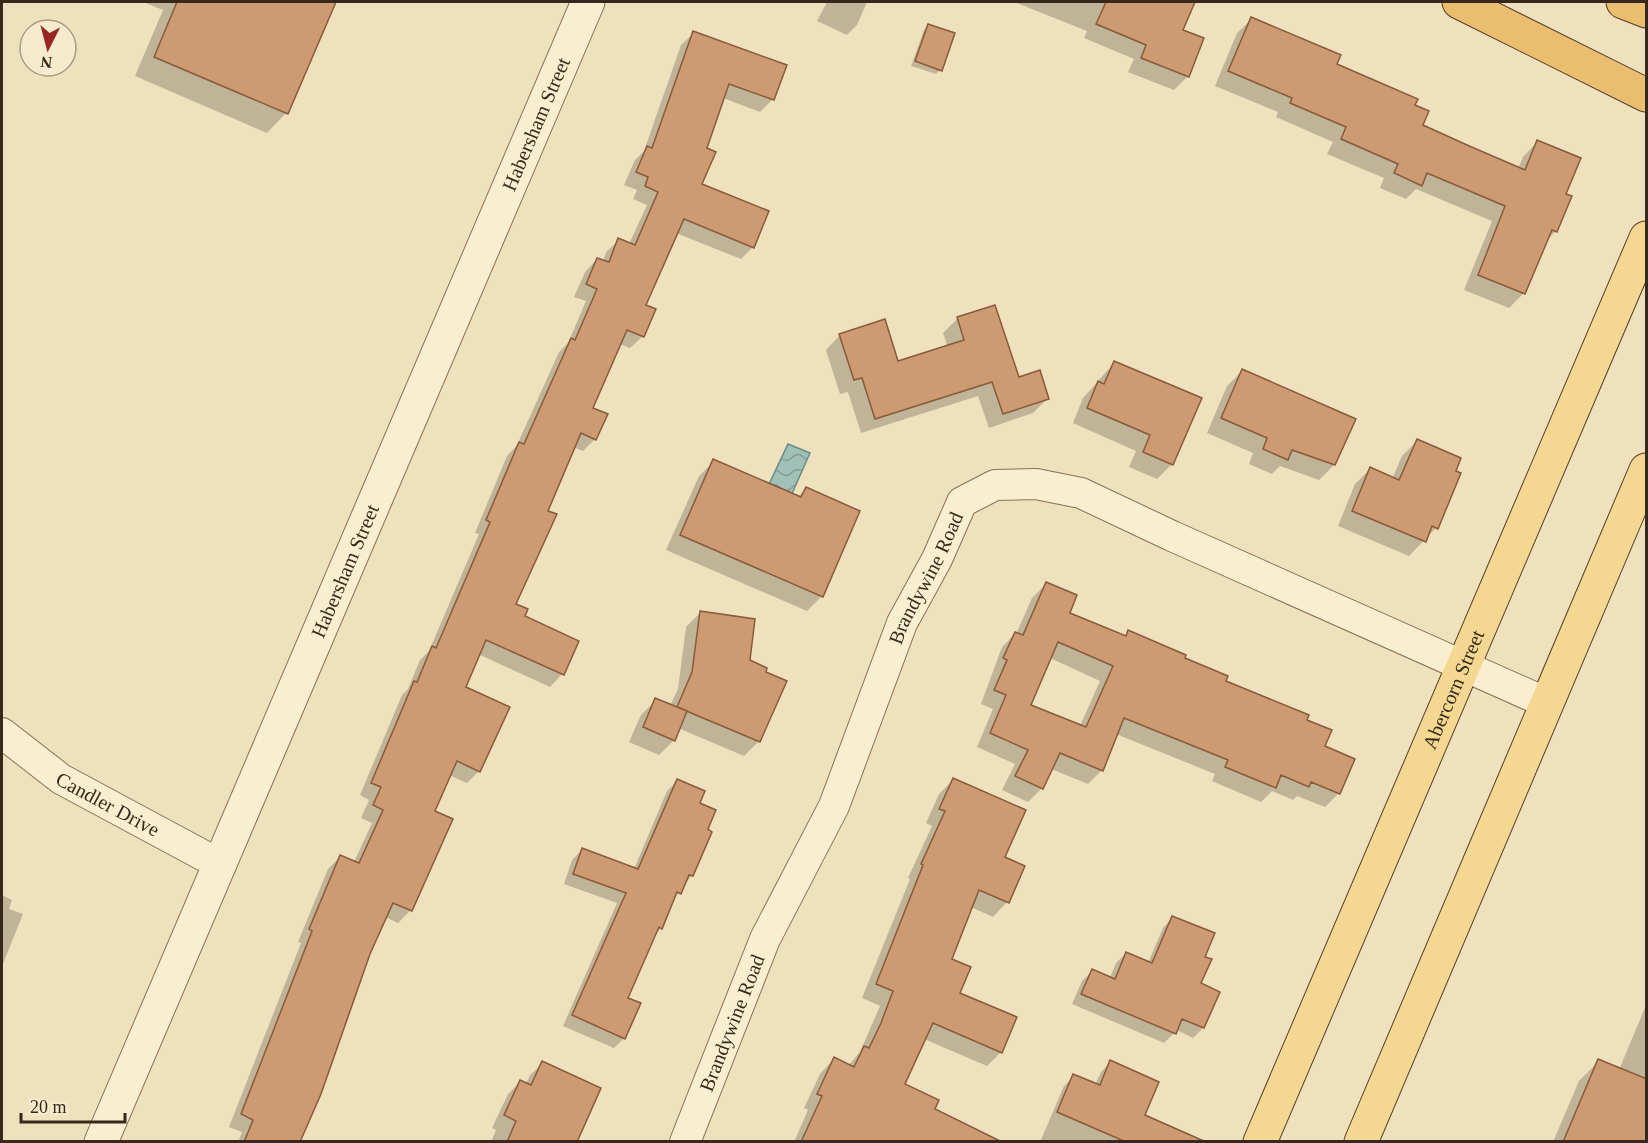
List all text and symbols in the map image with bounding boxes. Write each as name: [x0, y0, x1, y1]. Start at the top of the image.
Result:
north arrow: [18, 18, 78, 78]
text: N: [39, 53, 53, 71]
street label: Habersham Street: [498, 54, 574, 194]
street label: Habersham Street: [307, 501, 383, 641]
street label: Brandywine Road: [884, 508, 967, 647]
street label: Abercorn Street: [1418, 626, 1488, 752]
street label: Candler Drive: [52, 768, 163, 841]
street label: Brandywine Road: [695, 951, 769, 1094]
scale bar: [21, 1086, 124, 1124]
text: 20 m: [30, 1097, 67, 1117]

